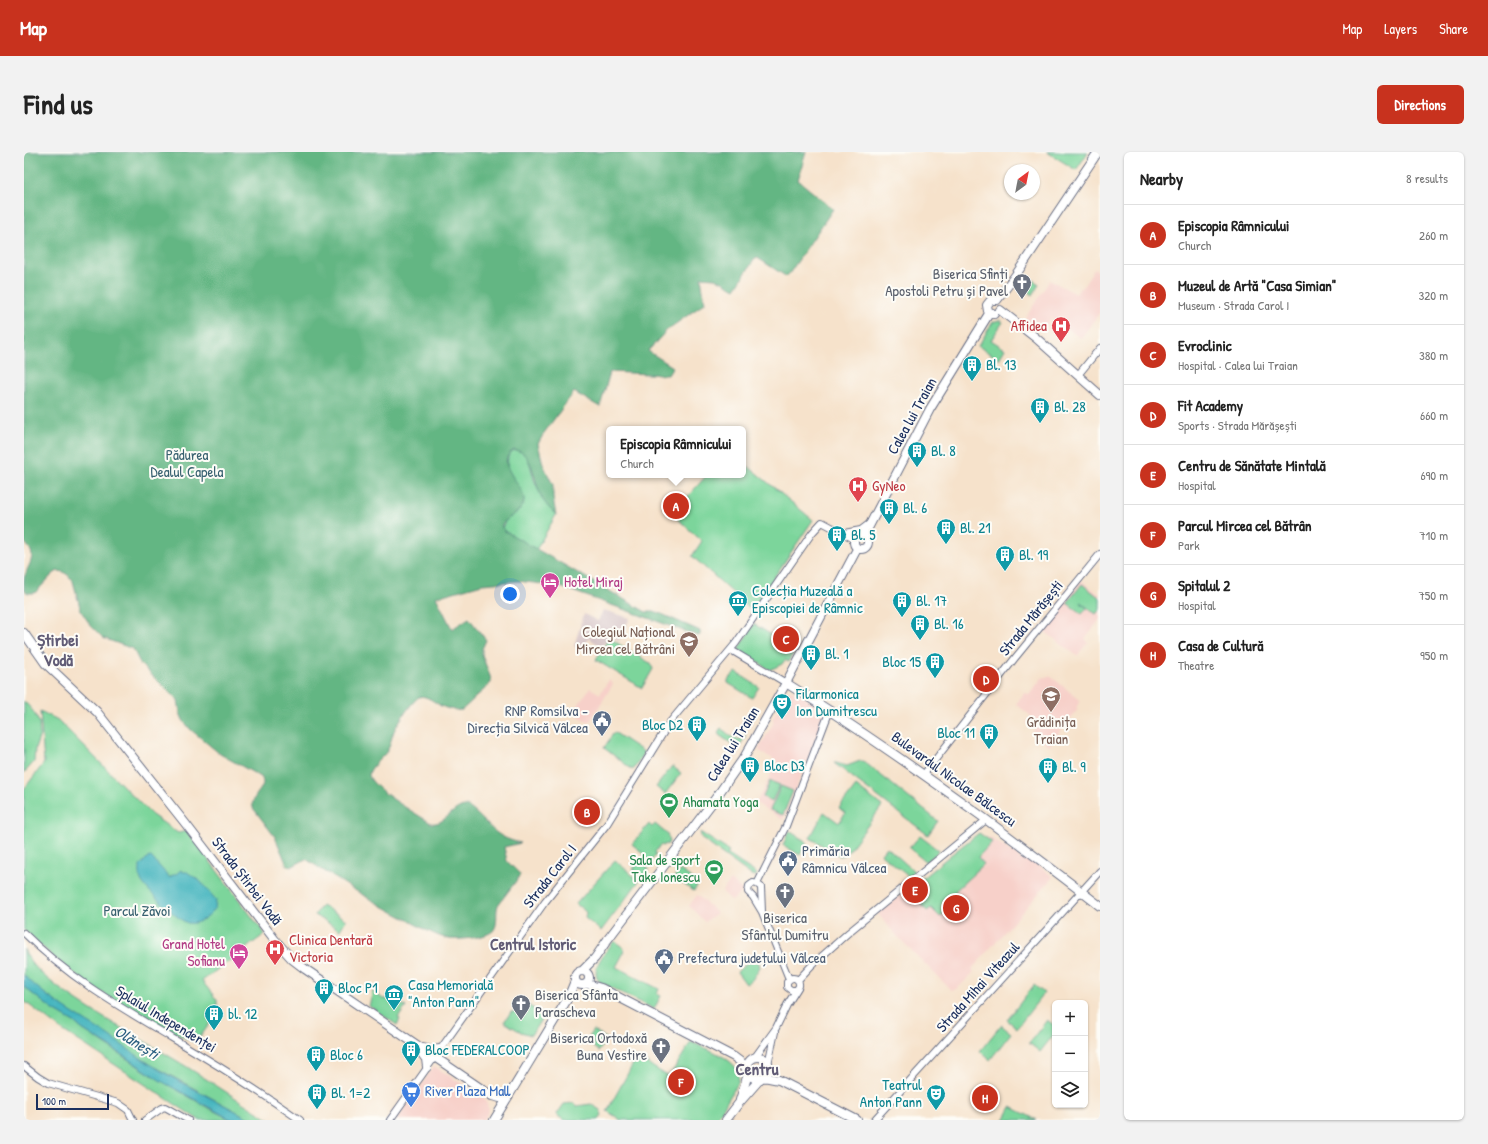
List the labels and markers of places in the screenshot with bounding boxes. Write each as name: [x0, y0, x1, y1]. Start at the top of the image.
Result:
place label: Biserica Sfinți Apostoli Petru și Pavel: [885, 263, 1008, 301]
church icon: Biserica Sfinți Apostoli Petru și Pavel: [1011, 272, 1033, 300]
place label: Affidea: [1011, 315, 1047, 336]
hospital icon: Affidea: [1050, 315, 1072, 343]
building icon: Bl. 13: [961, 354, 983, 382]
place label: Bl. 13: [986, 354, 1017, 375]
building icon: Bl. 28: [1029, 396, 1051, 424]
place label: Bl. 28: [1054, 396, 1086, 417]
building icon: Bl. 8: [906, 440, 928, 468]
place label: Bl. 8: [931, 440, 956, 461]
hospital icon: GyNeo: [847, 475, 869, 503]
place label: GyNeo: [872, 475, 906, 496]
pin: A: [663, 491, 689, 521]
building icon: Bl. 6: [878, 497, 900, 525]
place label: Bl. 6: [903, 497, 927, 518]
building icon: Bl. 21: [935, 517, 957, 545]
place label: Bl. 21: [960, 517, 991, 538]
building icon: Bl. 5: [826, 524, 848, 552]
place label: Bl. 5: [851, 524, 876, 545]
building icon: Bl. 19: [994, 544, 1016, 572]
place label: Bl. 19: [1019, 544, 1049, 565]
hotel icon: Hotel Miraj: [539, 571, 561, 599]
place label: Hotel Miraj: [564, 571, 623, 592]
place label: Colecția Muzeală a Episcopiei de Râmnic: [752, 580, 863, 618]
museum icon: Colecția Muzeală a Episcopiei de Râmnic: [727, 589, 749, 617]
building icon: Bl. 17: [891, 590, 913, 618]
place label: Bl. 17: [916, 590, 947, 611]
building icon: Bl. 16: [909, 613, 931, 641]
place label: Bl. 16: [934, 613, 964, 634]
place label: Colegiul Național Mircea cel Bătrâni: [576, 621, 675, 659]
pin: C: [773, 624, 799, 654]
school or university icon: Colegiul Național Mircea cel Bătrâni: [678, 630, 700, 658]
building icon: Bl. 1: [800, 643, 822, 671]
place label: Bl. 1: [825, 643, 849, 664]
place label: Bloc 15: [882, 651, 922, 672]
building icon: Bloc 15: [924, 651, 946, 679]
pin: D: [973, 664, 999, 694]
place label: Filarmonica Ion Dumitrescu: [795, 683, 877, 721]
school or university icon: Grădinița Traian: [1040, 685, 1062, 713]
theatre icon: Filarmonica Ion Dumitrescu: [771, 692, 793, 720]
place label: RNP Romsilva - Direcția Silvică Vâlcea: [467, 700, 588, 738]
public building icon: RNP Romsilva - Direcția Silvică Vâlcea: [591, 709, 613, 737]
place label: Grădinița Traian: [1026, 711, 1076, 749]
place label: Bloc D2: [642, 714, 683, 735]
building icon: Bloc D2: [686, 714, 708, 742]
place label: Bloc 11: [937, 722, 975, 743]
building icon: Bloc 11: [978, 722, 1000, 750]
building icon: Bloc D3: [739, 755, 761, 783]
place label: Bloc D3: [764, 755, 805, 776]
building icon: Bl. 9: [1037, 756, 1059, 784]
place label: Bl. 9: [1062, 756, 1086, 777]
sports icon: Ahamata Yoga: [658, 791, 680, 819]
place label: Ahamata Yoga: [683, 791, 758, 812]
pin: B: [574, 797, 600, 827]
place label: Primăria Râmnicu Vâlcea: [802, 840, 886, 878]
place label: Sala de sport Take Ionescu: [629, 849, 701, 887]
public building icon: Primăria Râmnicu Vâlcea: [777, 849, 799, 877]
sports icon: Sala de sport Take Ionescu: [703, 858, 725, 886]
pin: E: [902, 875, 928, 905]
church icon: Biserica Sfântul Dumitru: [774, 881, 796, 909]
pin: G: [943, 893, 969, 923]
place label: Biserica Sfântul Dumitru: [741, 907, 829, 945]
place label: Clinica Dentară Victoria: [289, 929, 373, 967]
place label: Grand Hotel Sofianu: [162, 933, 225, 971]
hospital icon: Clinica Dentară Victoria: [264, 938, 286, 966]
hotel icon: Grand Hotel Sofianu: [228, 942, 250, 970]
public building icon: Prefectura județului Vâlcea: [653, 947, 675, 975]
place label: Prefectura județului Vâlcea: [678, 947, 826, 968]
place label: Casa Memorială "Anton Pann": [408, 974, 493, 1012]
building icon: Bloc P1: [313, 977, 335, 1005]
place label: Bloc P1: [338, 977, 378, 998]
museum icon: Casa Memorială "Anton Pann": [383, 983, 405, 1011]
place label: Biserica Sfânta Parascheva: [535, 984, 618, 1022]
church icon: Biserica Sfânta Parascheva: [510, 993, 532, 1021]
building icon: bl. 12: [203, 1003, 225, 1031]
place label: bl. 12: [228, 1003, 257, 1024]
place label: Biserica Ortodoxă Buna Vestire: [550, 1027, 647, 1065]
church icon: Biserica Ortodoxă Buna Vestire: [650, 1036, 672, 1064]
building icon: Bloc FEDERALCOOP: [400, 1039, 422, 1067]
place label: Bloc FEDERALCOOP: [425, 1039, 530, 1060]
building icon: Bloc 6: [305, 1044, 327, 1072]
place label: Bloc 6: [330, 1044, 363, 1065]
pin: F: [668, 1067, 694, 1097]
place label: Teatrul Anton Pann: [860, 1074, 922, 1112]
supermarket icon: River Plaza Mall: [400, 1080, 422, 1108]
place label: River Plaza Mall: [425, 1080, 511, 1101]
building icon: Bl. 1=2: [306, 1082, 328, 1110]
place label: Bl. 1=2: [331, 1082, 370, 1103]
theatre icon: Teatrul Anton Pann: [925, 1083, 947, 1111]
pin: H: [972, 1083, 998, 1113]

